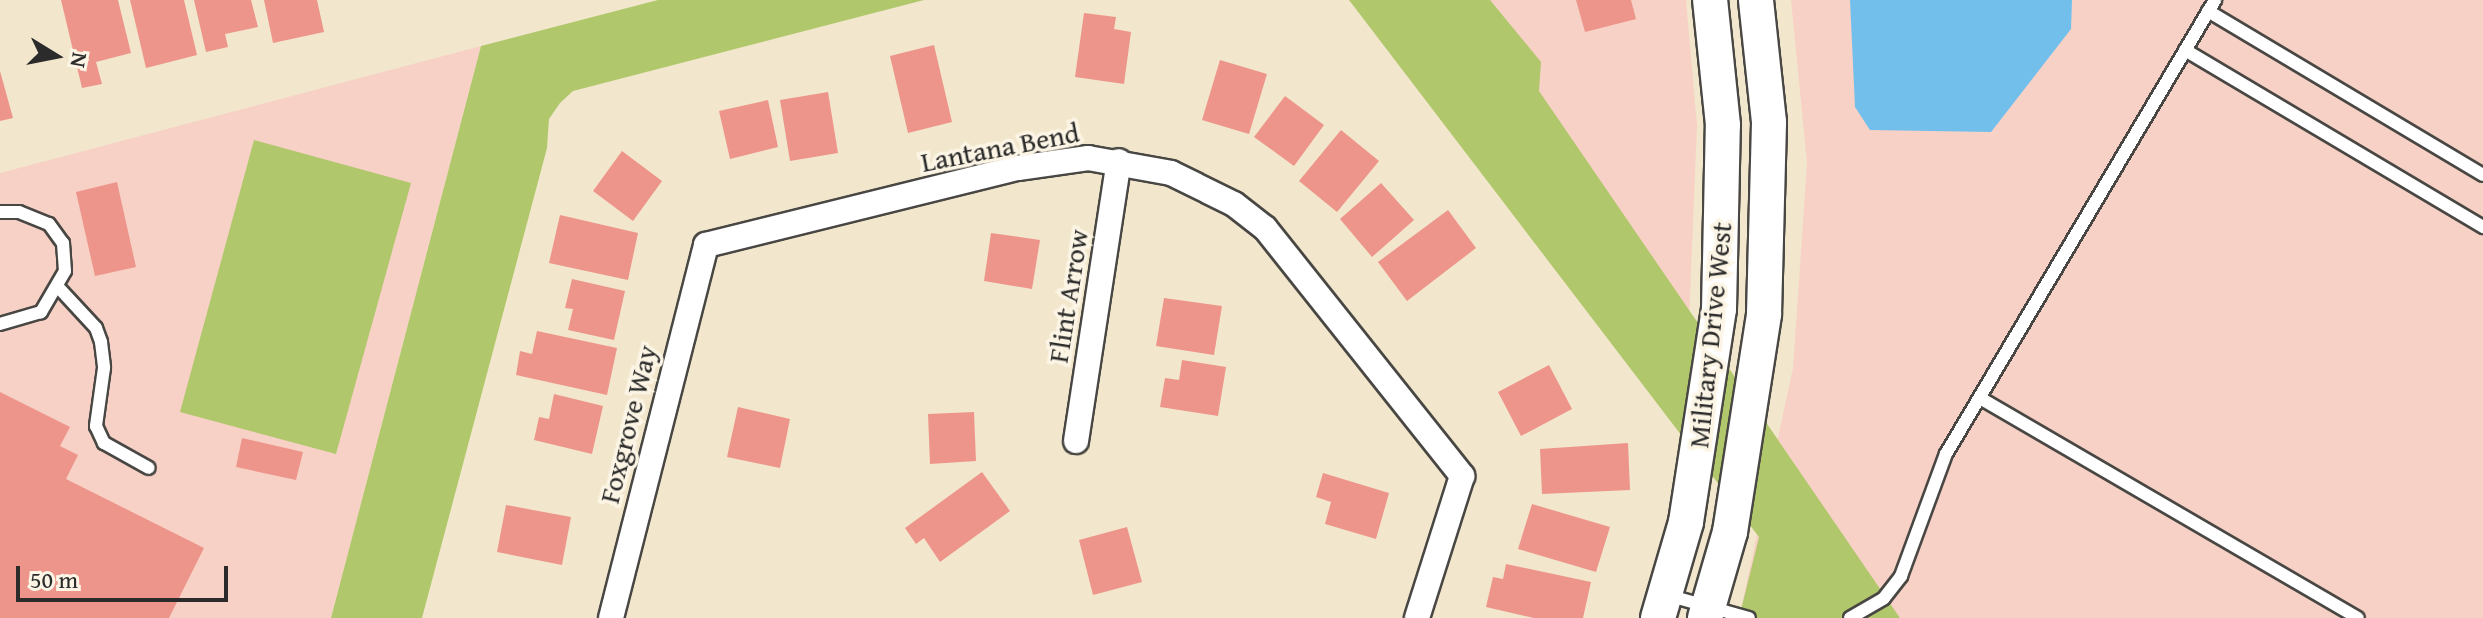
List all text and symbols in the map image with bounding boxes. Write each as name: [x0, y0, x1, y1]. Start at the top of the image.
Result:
north arrow: [16, 16, 96, 96]
text: N: [63, 50, 97, 70]
street label: Lantana Bend: [918, 115, 1082, 179]
street label: Military Drive West: [1681, 220, 1739, 450]
street label: Flint Arrow: [1041, 227, 1095, 365]
street label: Foxgrove Way: [592, 341, 664, 507]
scale bar: [20, 550, 232, 600]
text: 50 m: [30, 562, 78, 597]

